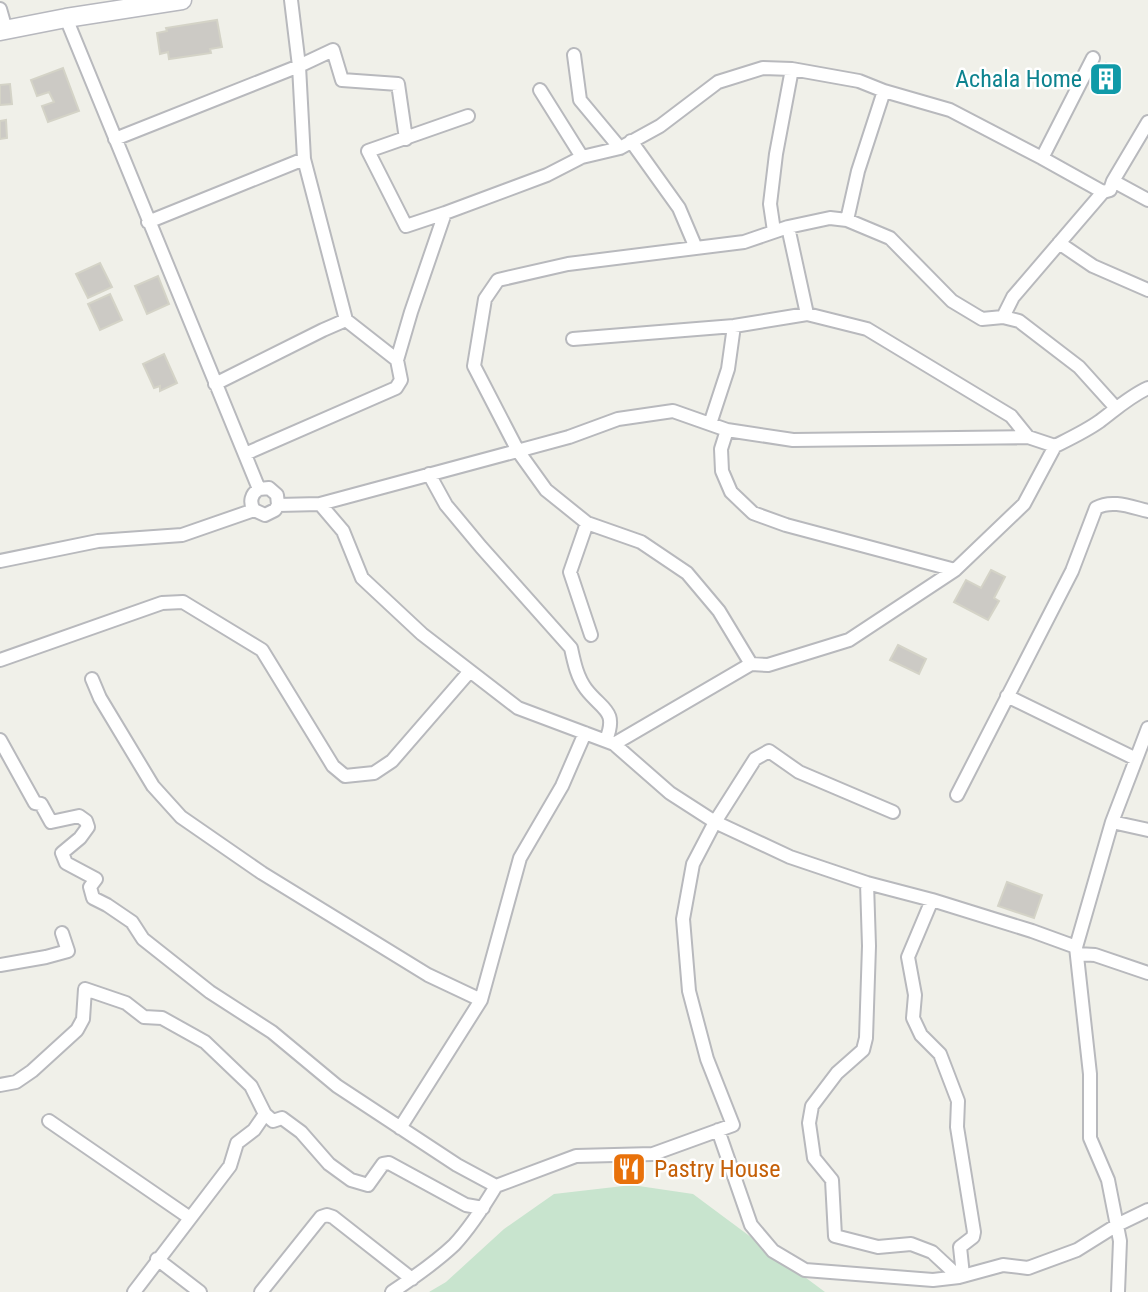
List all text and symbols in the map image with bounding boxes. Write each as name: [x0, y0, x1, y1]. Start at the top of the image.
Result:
building icon: Achala Home: [1087, 60, 1125, 98]
place label: Achala Home: [955, 65, 1082, 93]
restaurant icon: Pastry House: [610, 1150, 648, 1188]
place label: Pastry House: [654, 1155, 780, 1183]

